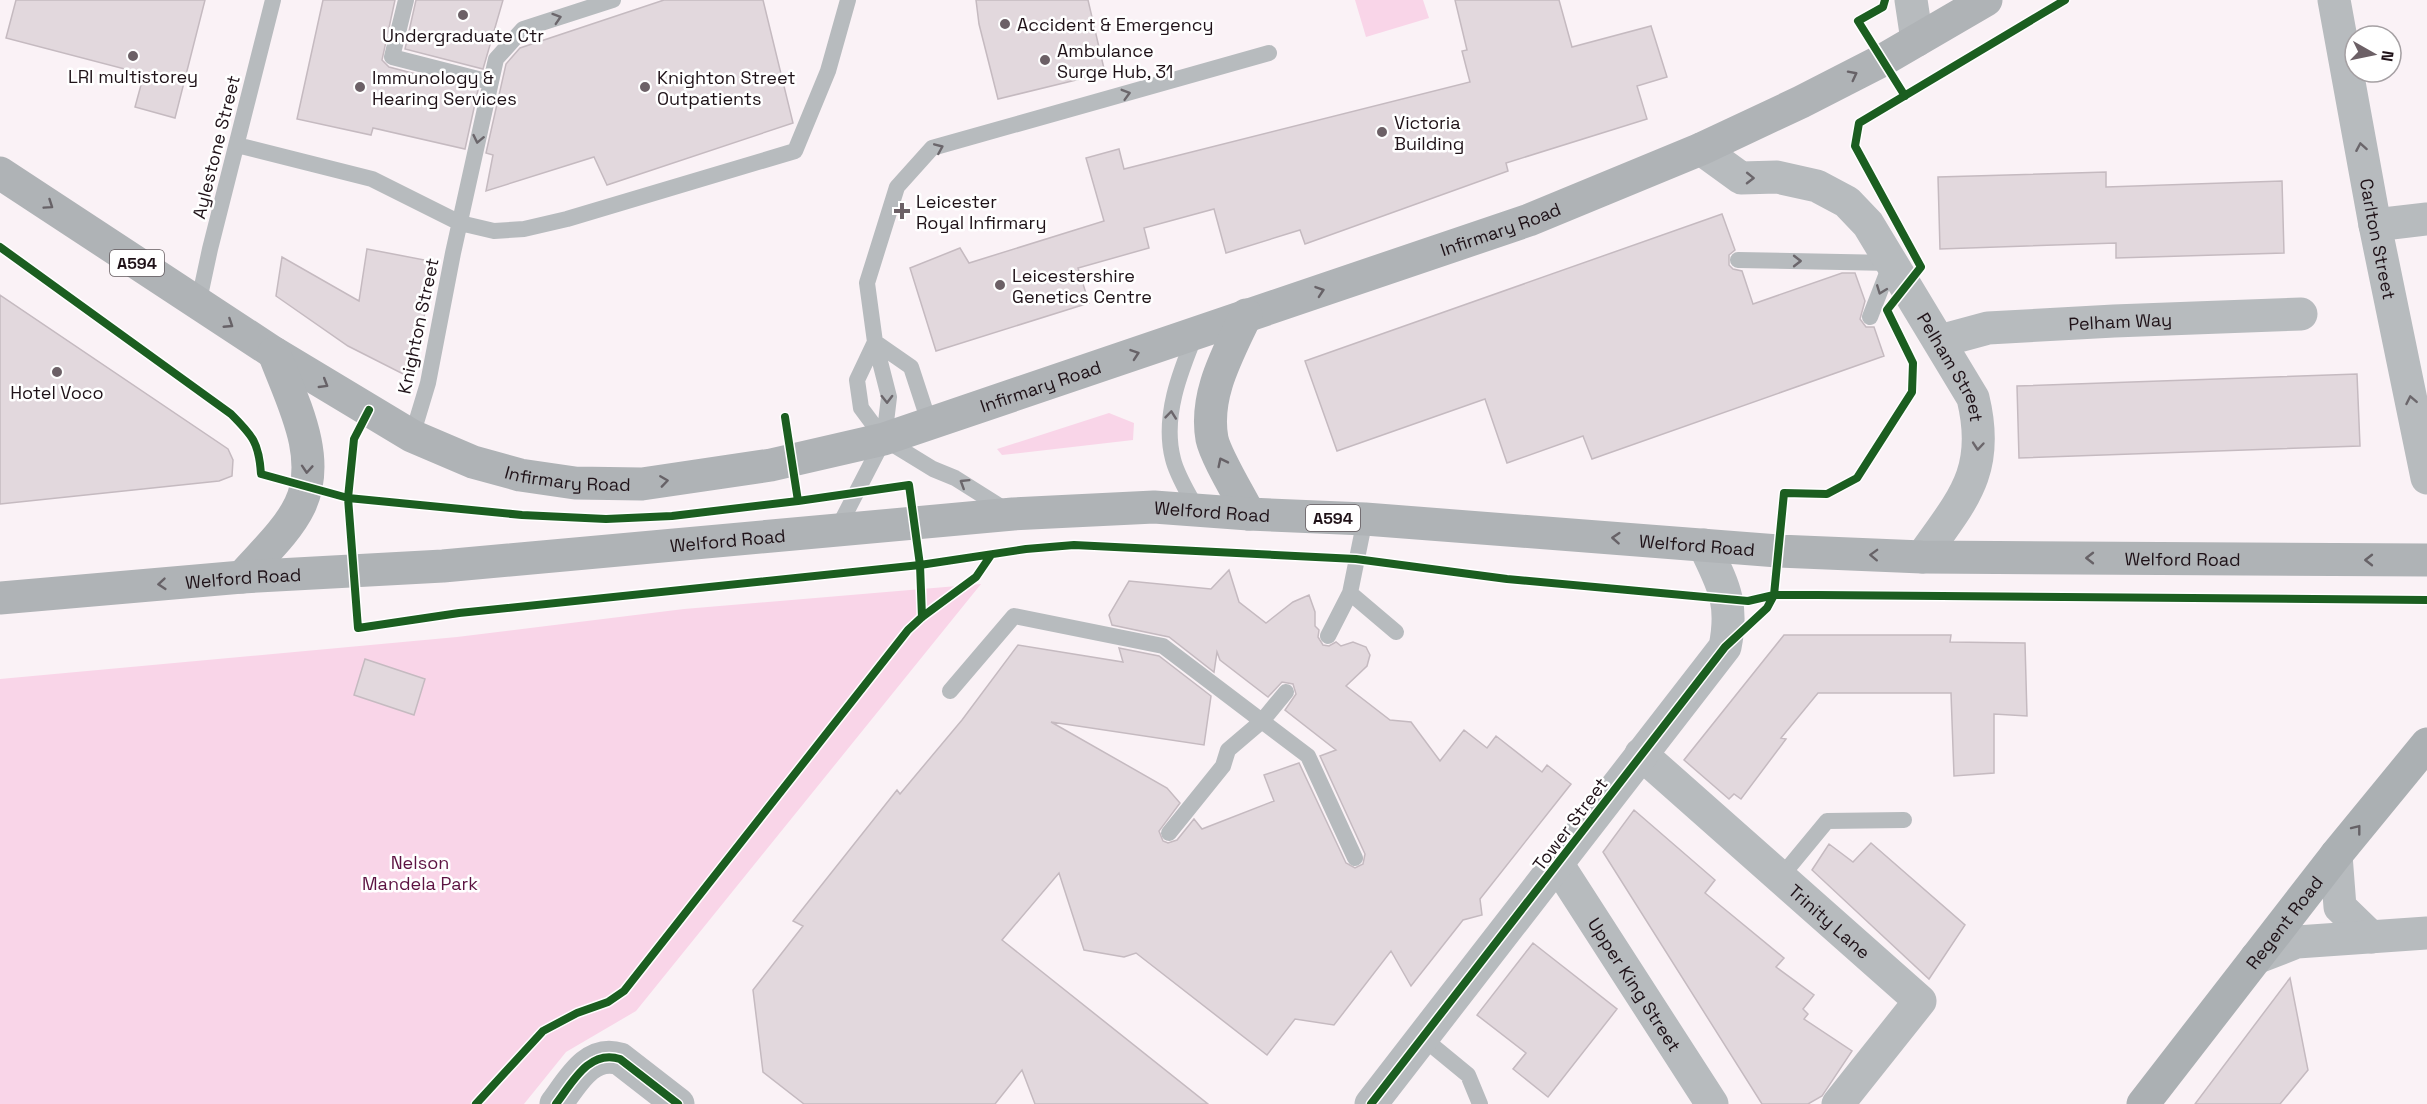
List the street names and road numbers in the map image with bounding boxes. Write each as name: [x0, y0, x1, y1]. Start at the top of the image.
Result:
street label: Aylestone Street: [187, 73, 245, 221]
street label: Carlton Street: [2355, 177, 2402, 302]
street label: Infirmary Road: [1437, 197, 1564, 261]
road number: A594: [110, 250, 164, 276]
street label: Knighton Street: [392, 256, 444, 396]
street label: Pelham Way: [2068, 307, 2172, 335]
street label: Pelham Street: [1912, 308, 1989, 423]
street label: Infirmary Road: [977, 355, 1104, 417]
street label: Infirmary Road: [502, 460, 631, 495]
street label: Welford Road: [1153, 496, 1271, 526]
road number: A594: [1306, 505, 1360, 531]
street label: Welford Road: [669, 523, 786, 557]
street label: Welford Road: [1638, 529, 1756, 561]
street label: Welford Road: [2124, 547, 2241, 570]
street label: Welford Road: [184, 562, 302, 593]
street label: Tower Street: [1527, 773, 1613, 875]
street label: Regent Road: [2240, 871, 2327, 974]
street label: Trinity Lane: [1784, 879, 1875, 963]
street label: Upper King Street: [1583, 913, 1687, 1056]

